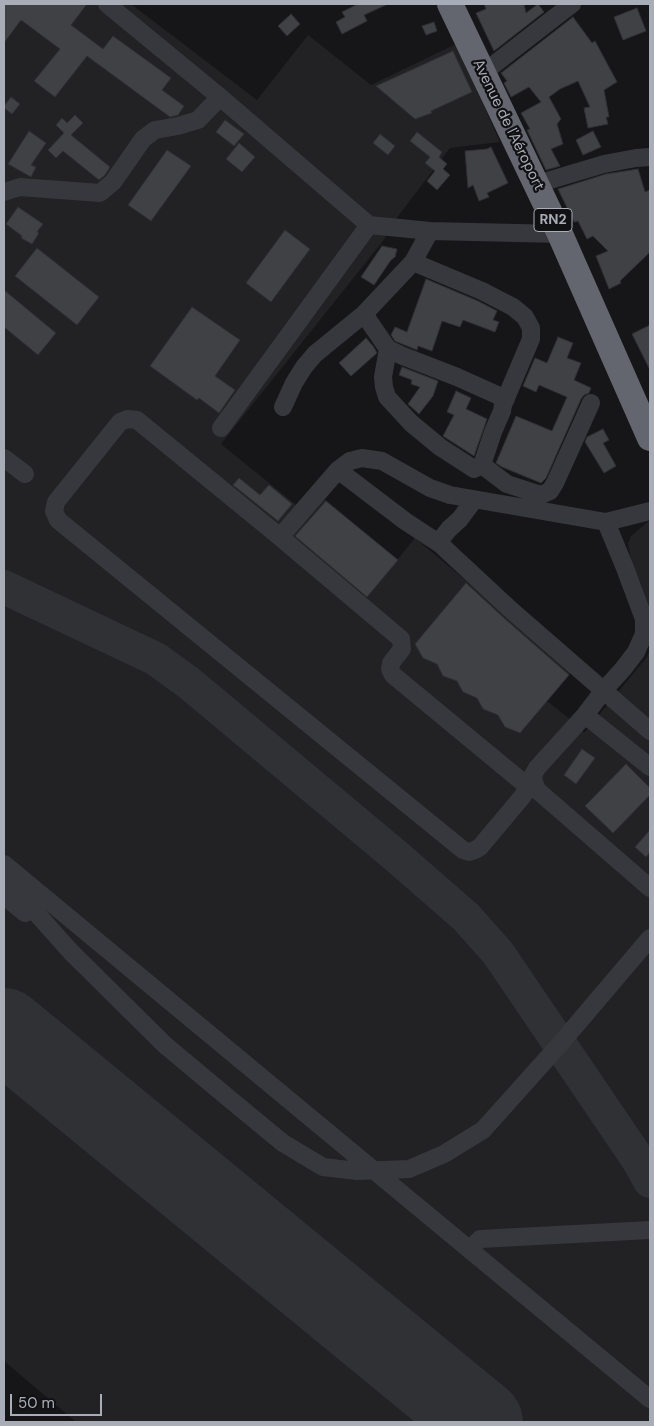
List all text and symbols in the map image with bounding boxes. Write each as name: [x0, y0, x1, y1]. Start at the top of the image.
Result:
street label: Avenue de l'Aéroport: [468, 57, 548, 193]
road number: RN2: [534, 208, 572, 232]
scale bar: [12, 1384, 105, 1416]
text: 50 m: [18, 1393, 55, 1413]

